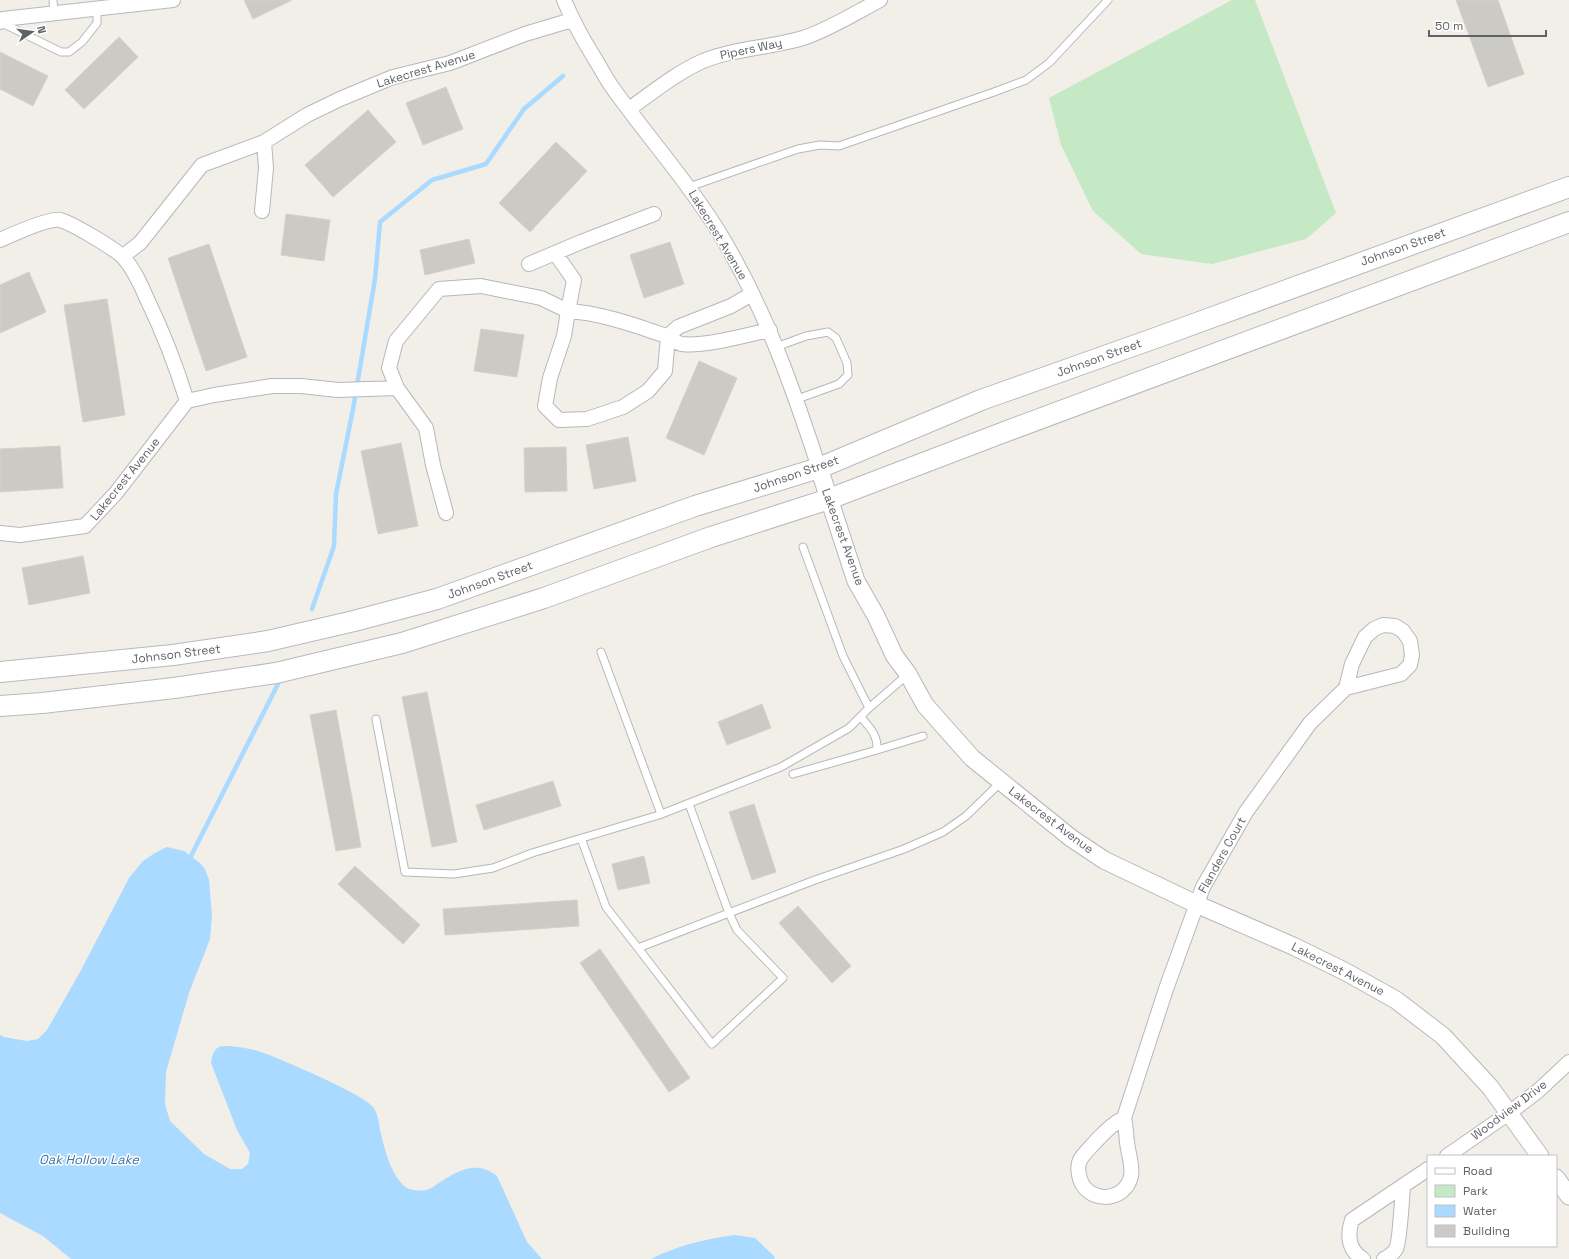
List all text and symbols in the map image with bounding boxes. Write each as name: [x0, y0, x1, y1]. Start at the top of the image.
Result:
north arrow: [12, 12, 52, 52]
scale bar: [1429, 12, 1546, 38]
text: 50 m: [1435, 18, 1463, 34]
text: N: [34, 25, 49, 35]
street label: Pipers Way: [718, 35, 784, 63]
street label: Lakecrest Avenue: [375, 46, 477, 92]
street label: Lakecrest Avenue: [685, 187, 751, 283]
street label: Johnson Street: [1358, 224, 1448, 270]
street label: Johnson Street: [1054, 335, 1144, 381]
street label: Lakecrest Avenue: [87, 434, 163, 524]
street label: Johnson Street: [751, 452, 841, 496]
street label: Lakecrest Avenue: [818, 486, 868, 588]
street label: Johnson Street: [445, 557, 535, 603]
street label: Johnson Street: [130, 641, 222, 667]
street label: Lakecrest Avenue: [1005, 783, 1097, 857]
street label: Flanders Court: [1194, 814, 1250, 896]
street label: Lakecrest Avenue: [1289, 939, 1387, 999]
street label: Woodview Drive: [1468, 1076, 1550, 1144]
water label: Oak Hollow Lake: [39, 1151, 140, 1168]
legend: [1427, 1155, 1557, 1247]
text: Road: [1463, 1163, 1492, 1179]
text: Park: [1463, 1183, 1488, 1199]
text: Water: [1463, 1203, 1497, 1219]
text: Building: [1463, 1223, 1510, 1239]

